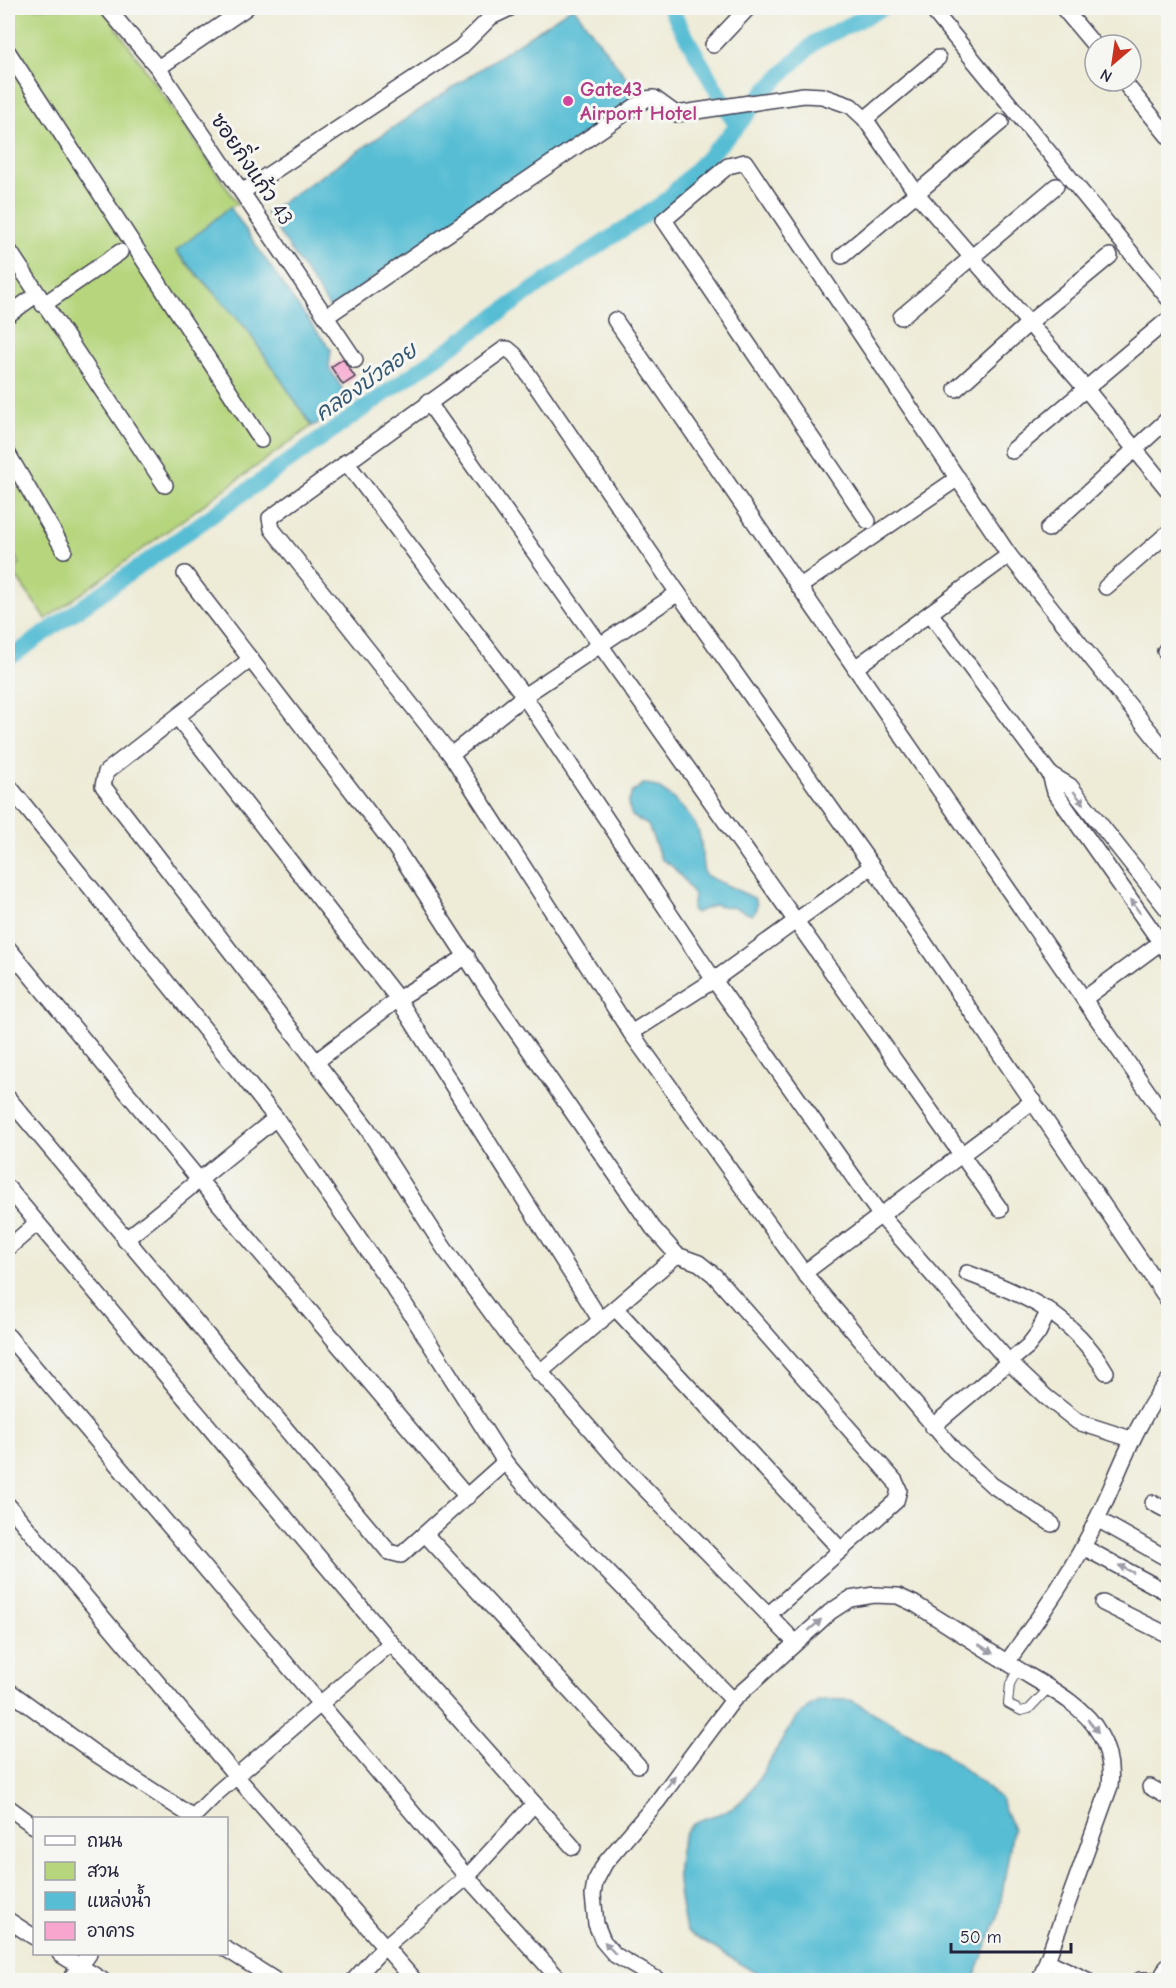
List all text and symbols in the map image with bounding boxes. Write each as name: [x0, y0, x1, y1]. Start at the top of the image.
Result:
north arrow: [1083, 33, 1143, 93]
text: N: [1097, 65, 1115, 86]
place label: Gate43 Airport Hotel: [580, 77, 697, 125]
marker: Gate43 Airport Hotel: [561, 94, 575, 108]
street label: ซอยกิ่งแก้ว 43: [206, 106, 302, 229]
water label: คลองบัวลอย: [310, 336, 424, 427]
one-way arrow: [1072, 790, 1085, 806]
one-way arrow: [1129, 898, 1141, 914]
one-way arrow: [1117, 1565, 1135, 1575]
one-way arrow: [807, 1618, 823, 1631]
one-way arrow: [978, 1644, 994, 1655]
one-way arrow: [1086, 1718, 1099, 1733]
one-way arrow: [664, 1776, 676, 1791]
legend: [33, 1817, 228, 1955]
text: ถนน: [87, 1831, 122, 1852]
text: สวน: [87, 1861, 119, 1882]
text: แหล่งน้ำ: [87, 1884, 151, 1912]
scale bar: [951, 1916, 1071, 1954]
text: อาคาร: [87, 1921, 135, 1942]
text: 50 m: [960, 1927, 1002, 1948]
one-way arrow: [604, 1941, 617, 1956]

